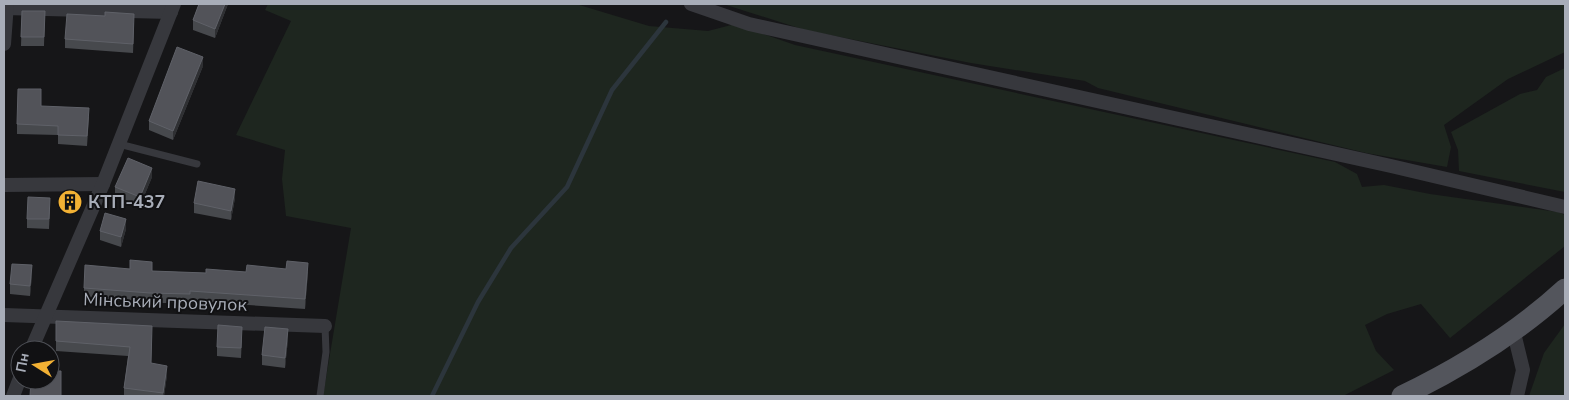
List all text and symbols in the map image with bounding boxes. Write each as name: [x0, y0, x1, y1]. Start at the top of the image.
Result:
building icon: КТП-437: [57, 189, 83, 215]
place label: КТП-437: [88, 190, 165, 214]
street label: Мінський провулок: [83, 287, 248, 317]
north arrow: [10, 340, 60, 390]
text: Пн: [12, 351, 34, 374]

